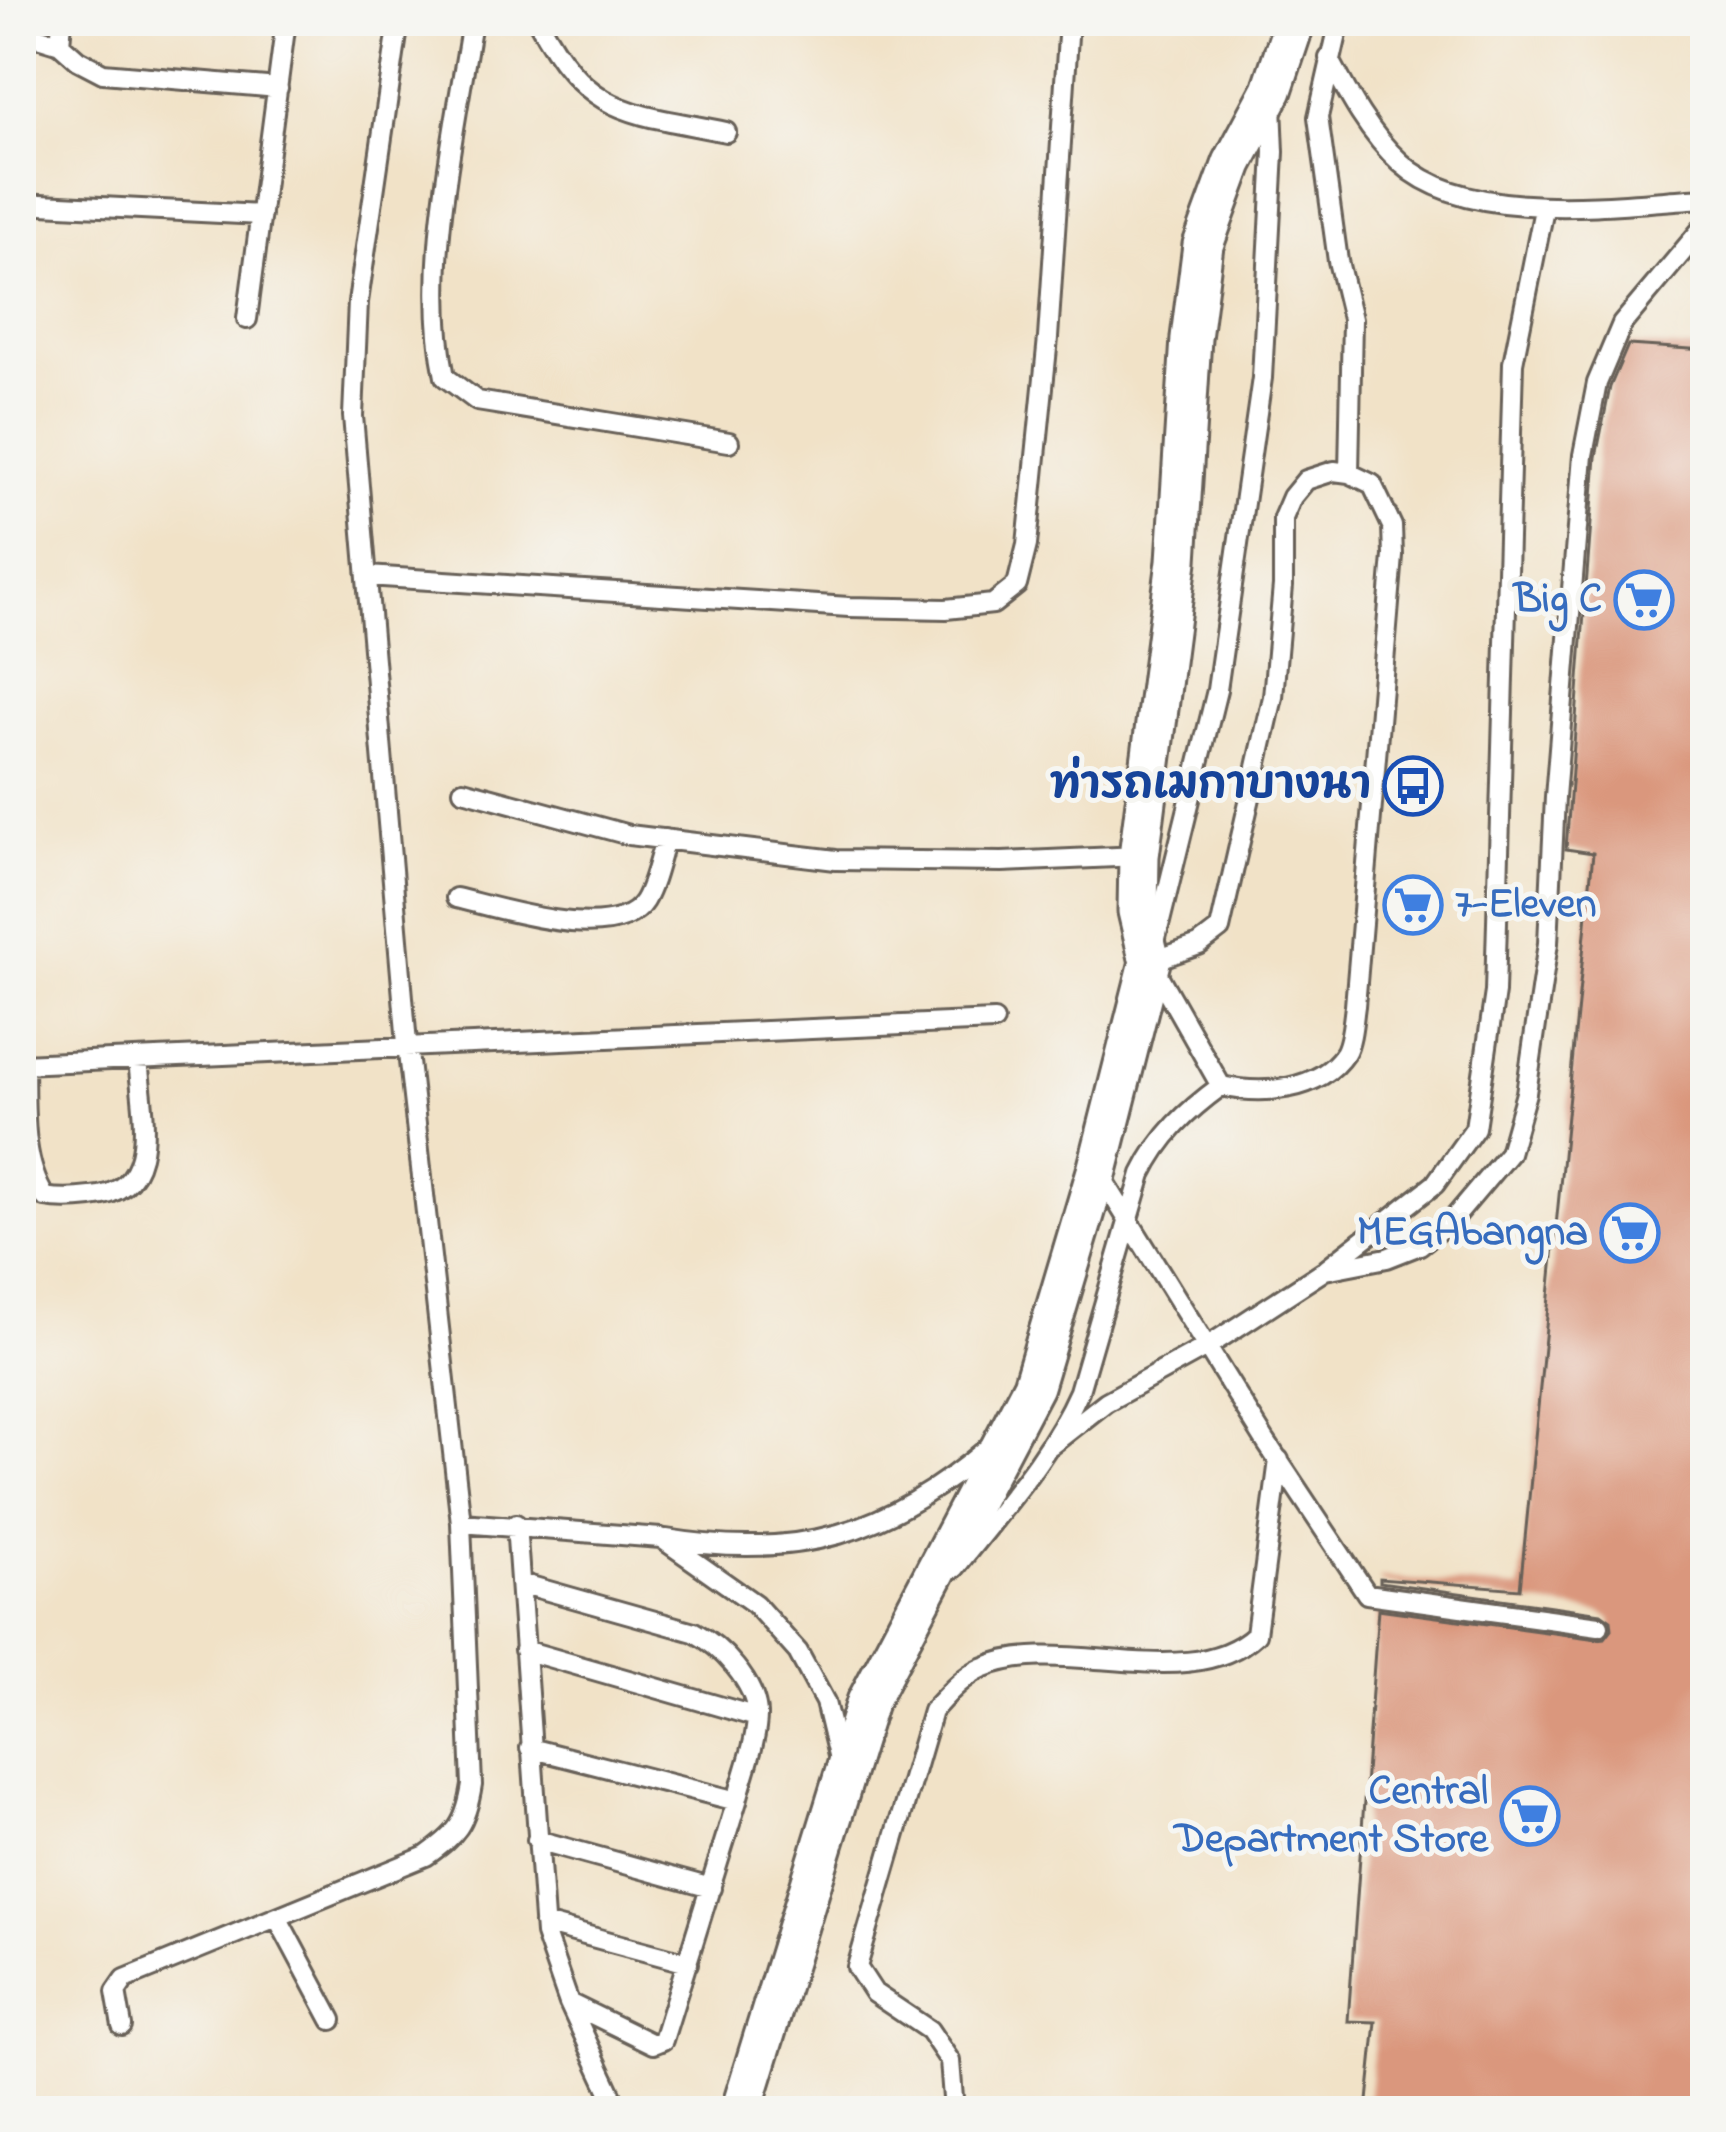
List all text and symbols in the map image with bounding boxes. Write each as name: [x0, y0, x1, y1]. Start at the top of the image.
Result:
supermarket icon: Big C: [1613, 569, 1675, 631]
place label: Big C: [1512, 570, 1602, 632]
place label: ท่ารถเมกาบางนา: [1049, 755, 1371, 817]
bus stop icon: ท่ารถเมกาบางนา: [1382, 755, 1444, 817]
supermarket icon: 7-Eleven: [1382, 874, 1444, 936]
place label: 7-Eleven: [1455, 875, 1596, 936]
supermarket icon: MEGAbangna: [1599, 1202, 1661, 1264]
place label: MEGAbangna: [1357, 1203, 1588, 1265]
place label: Central Department Store: [1172, 1762, 1489, 1871]
supermarket icon: Central Department Store: [1499, 1785, 1561, 1847]

